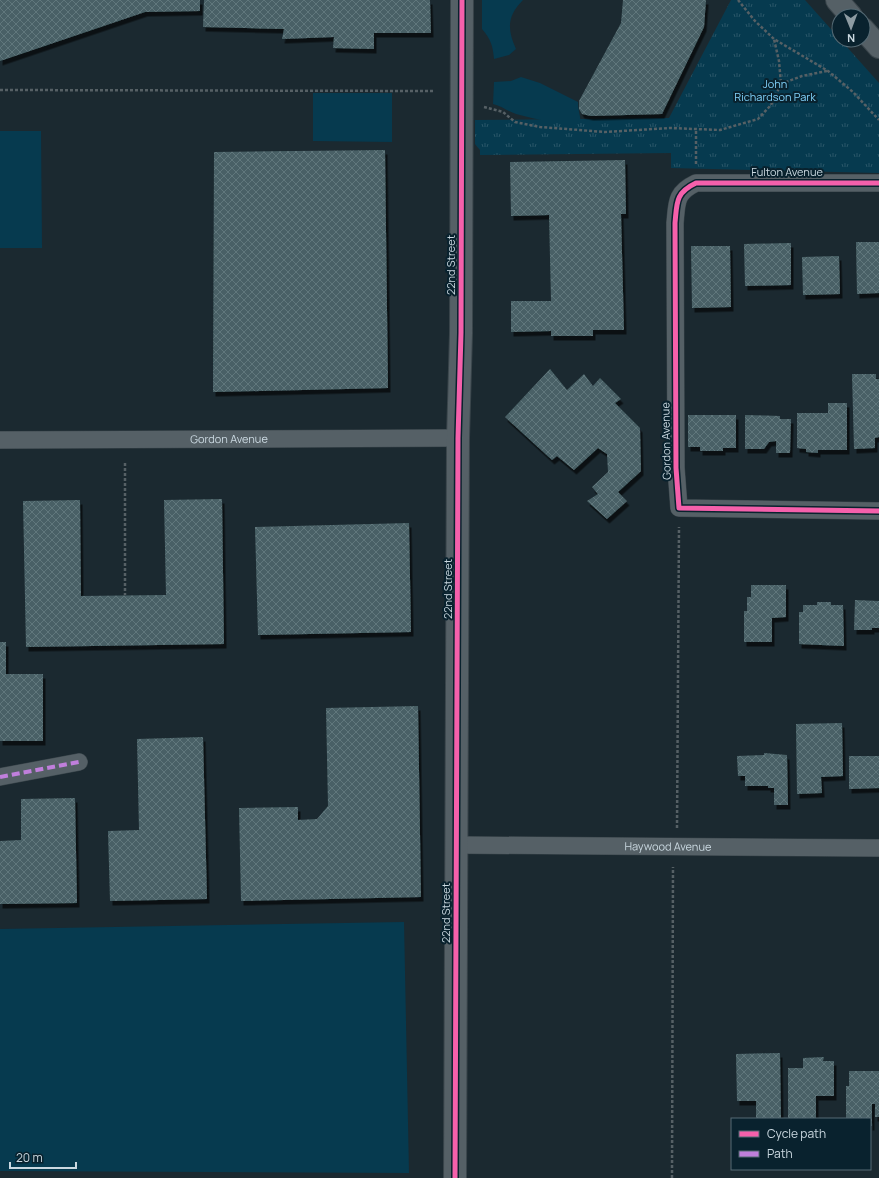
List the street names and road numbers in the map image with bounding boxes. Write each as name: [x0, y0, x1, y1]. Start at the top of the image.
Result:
street label: Fulton Avenue: [751, 164, 823, 179]
street label: 22nd Street: [443, 235, 458, 295]
street label: Gordon Avenue: [657, 402, 674, 480]
street label: Gordon Avenue: [190, 431, 268, 446]
street label: 22nd Street: [440, 559, 455, 619]
street label: Haywood Avenue: [625, 838, 712, 854]
street label: 22nd Street: [438, 883, 453, 943]

